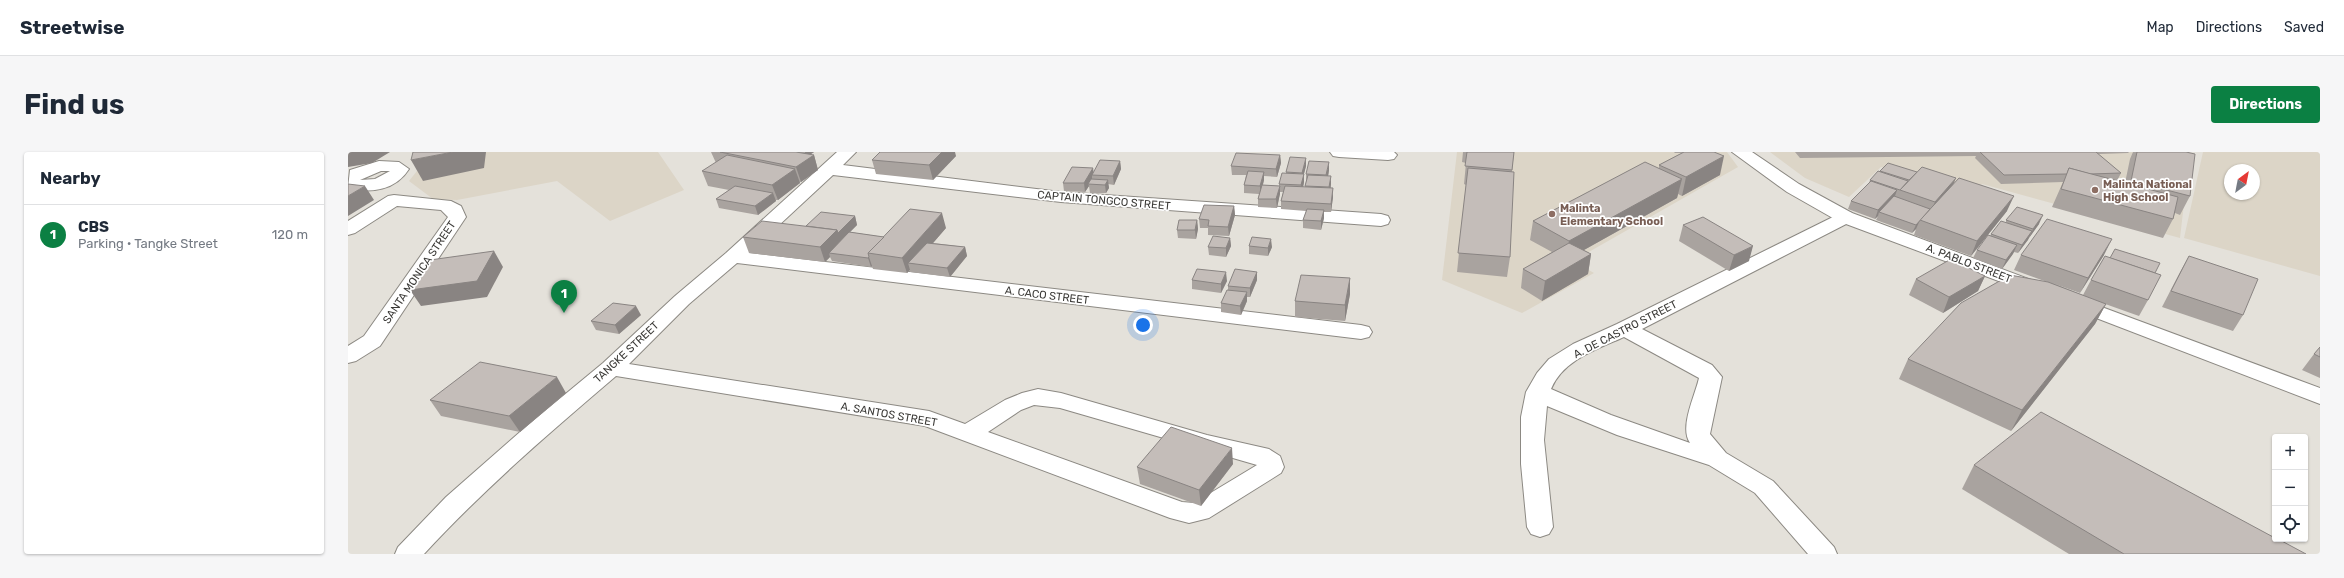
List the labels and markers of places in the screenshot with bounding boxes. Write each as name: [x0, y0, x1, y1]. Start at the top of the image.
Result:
place label: Malinta National High School: [2103, 178, 2192, 204]
marker: Malinta National High School: [2090, 185, 2100, 195]
place label: Malinta Elementary School: [1560, 202, 1663, 228]
marker: Malinta Elementary School: [1547, 209, 1557, 219]
pin: 1: [551, 280, 577, 313]

